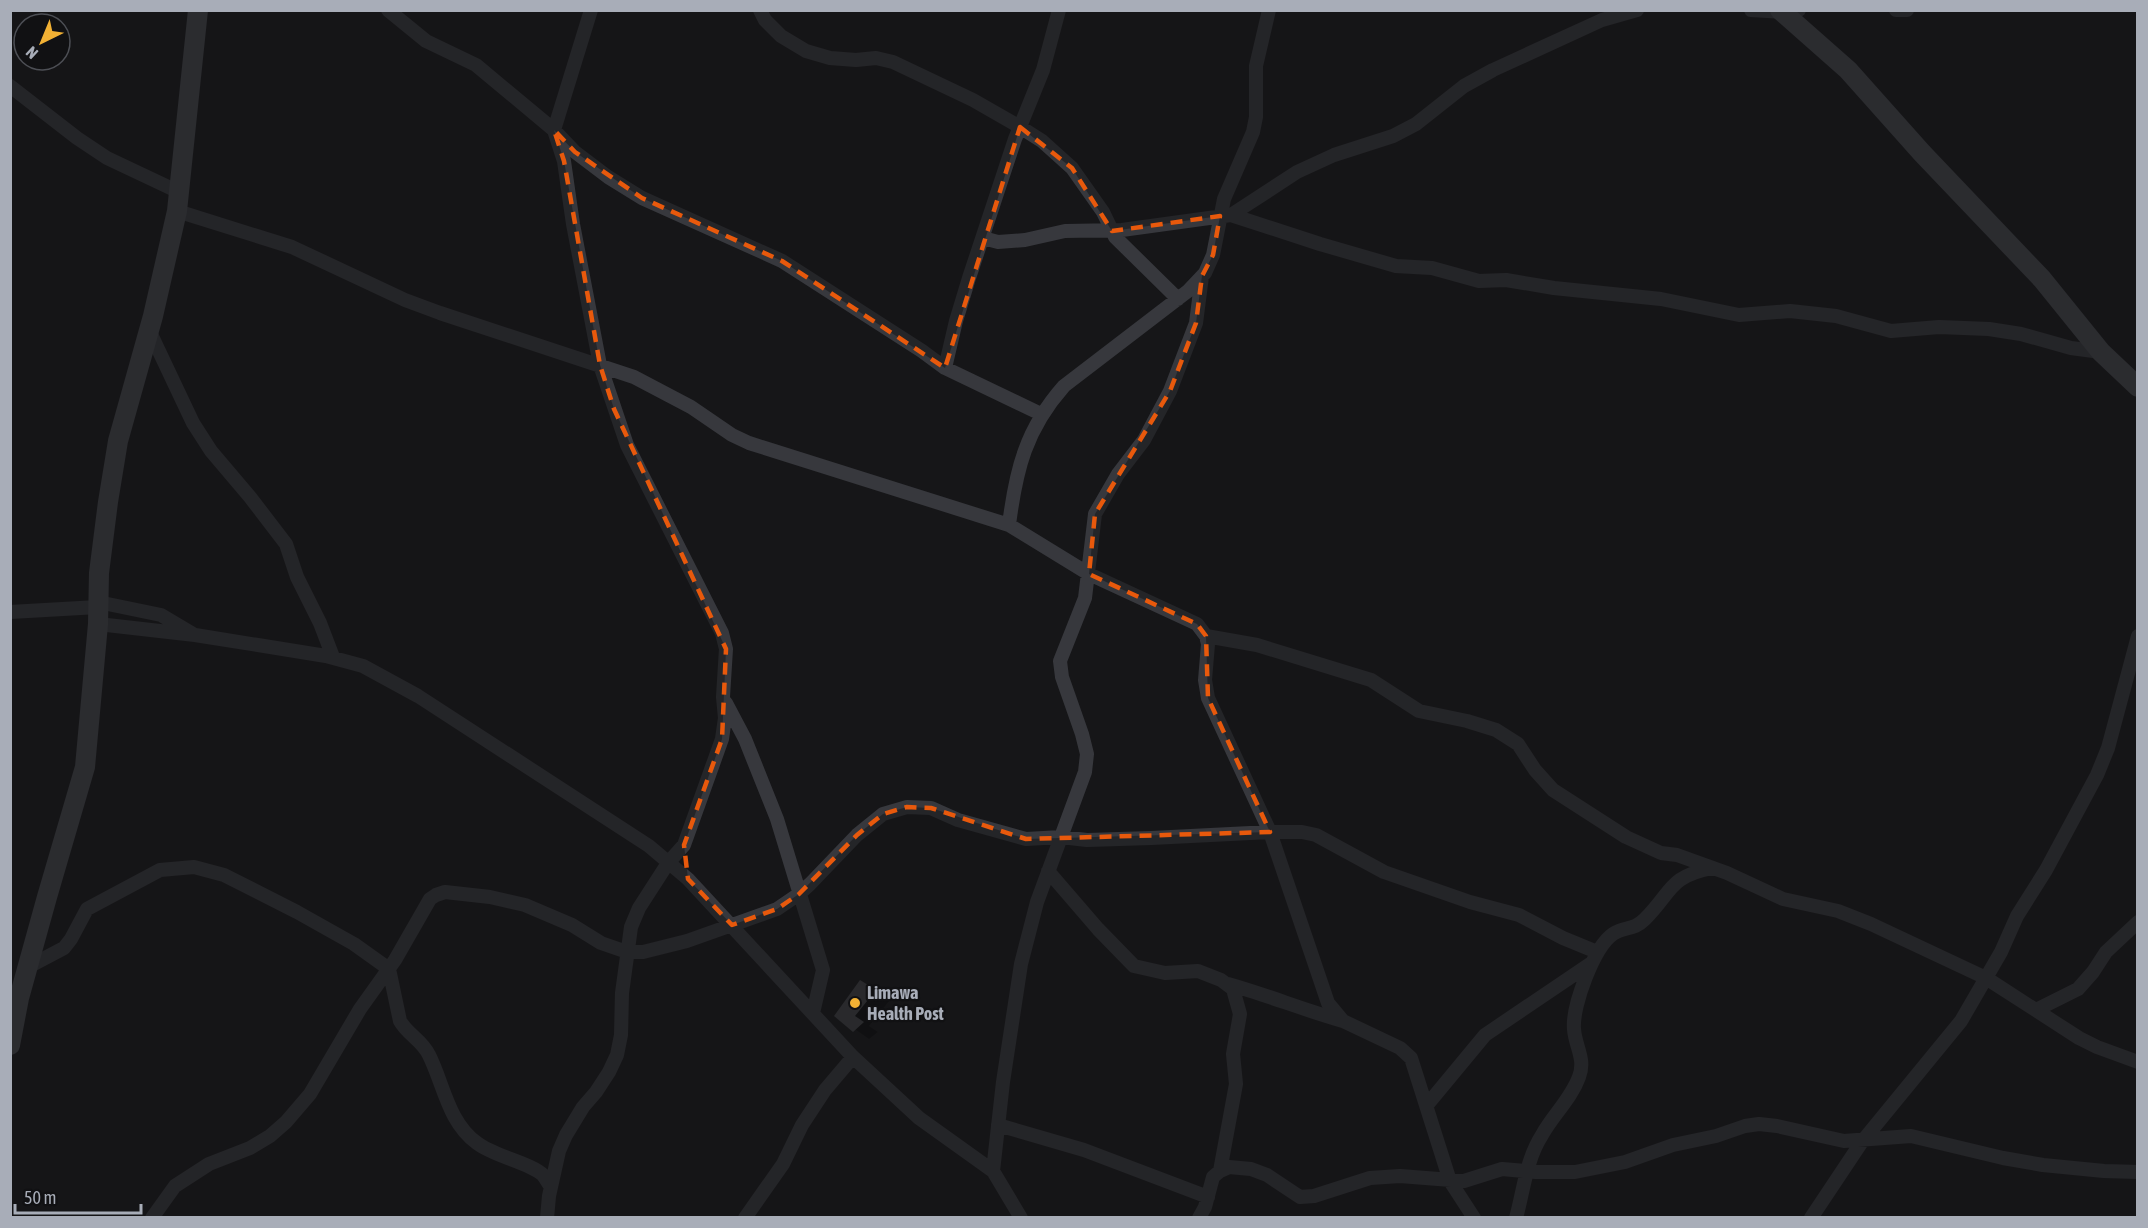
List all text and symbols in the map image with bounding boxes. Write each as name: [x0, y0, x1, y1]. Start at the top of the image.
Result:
north arrow: [12, 12, 72, 72]
text: N: [22, 43, 41, 63]
place label: Limawa Health Post: [867, 982, 945, 1024]
marker: Limawa Health Post: [848, 996, 862, 1010]
scale bar: [15, 1177, 141, 1215]
text: 50 m: [24, 1187, 56, 1208]

